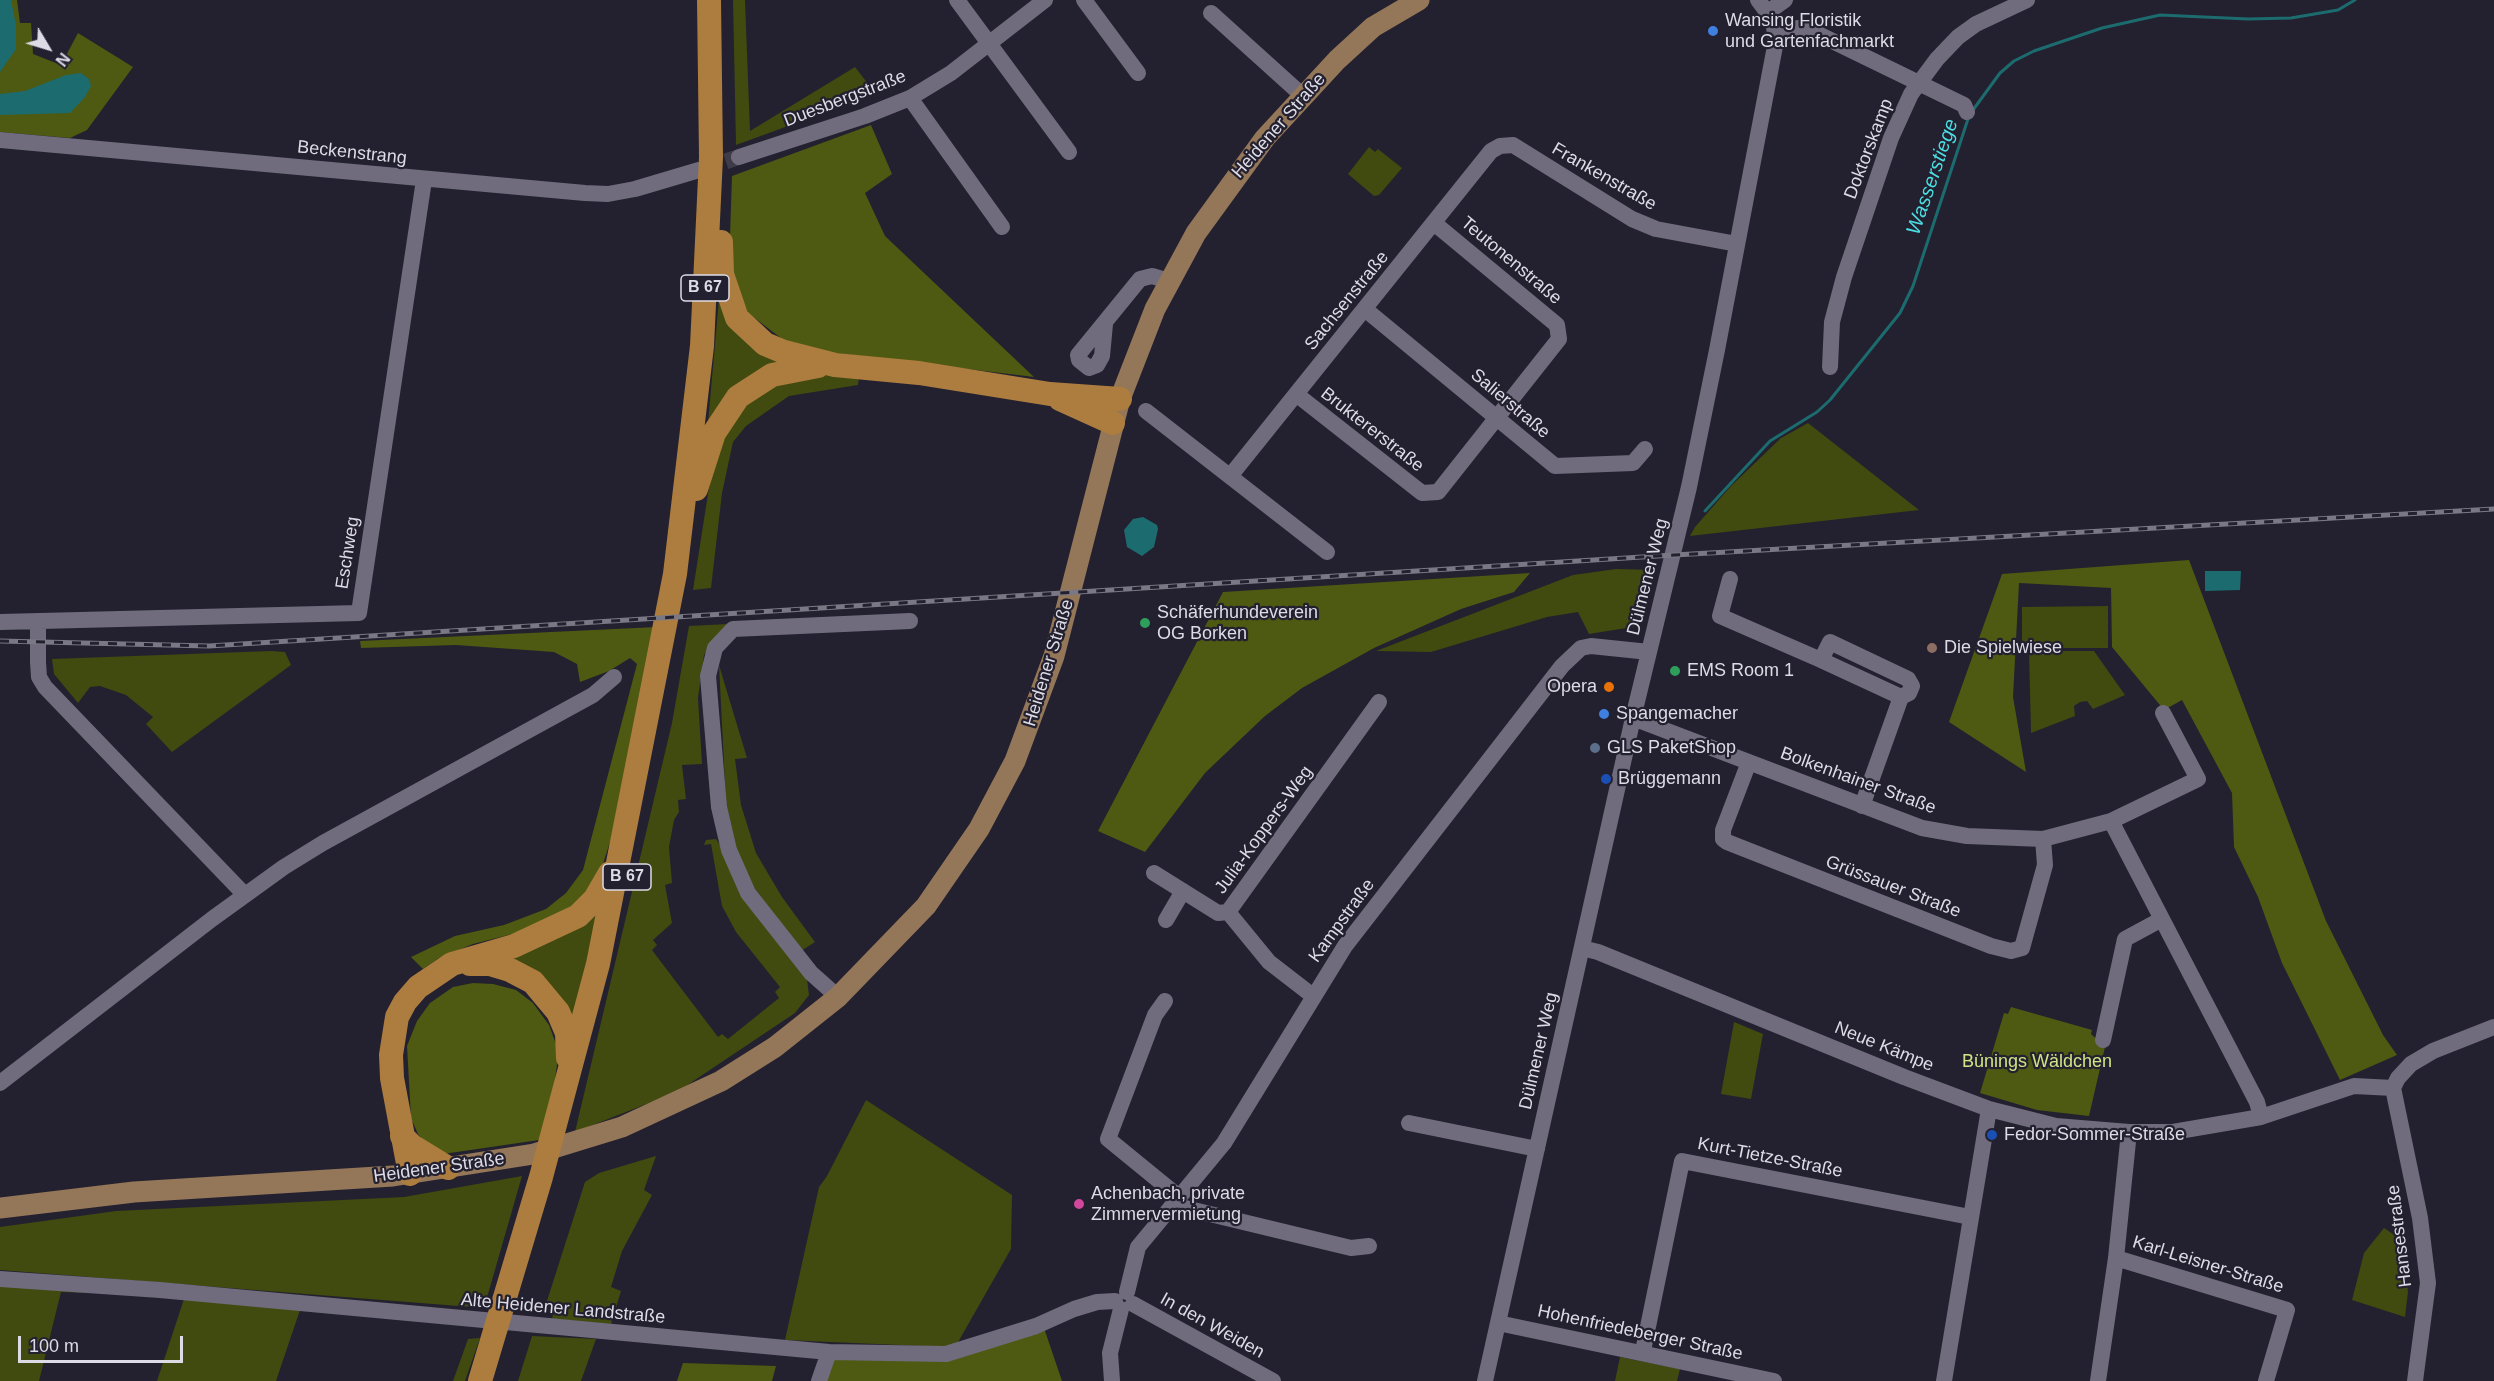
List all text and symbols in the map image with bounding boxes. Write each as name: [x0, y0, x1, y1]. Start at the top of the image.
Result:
place label: Wansing Floristik und Gartenfachmarkt: [1725, 10, 1894, 52]
north arrow: [18, 18, 78, 78]
marker: Wansing Floristik und Gartenfachmarkt: [1706, 24, 1720, 38]
text: N: [52, 50, 73, 69]
street label: Duesbergstraße: [781, 66, 909, 132]
street label: Heidener Straße: [1228, 69, 1330, 183]
street label: Doktorskamp: [1840, 96, 1898, 202]
water label: Wasserstiege: [1902, 116, 1964, 238]
street label: Beckenstrang: [296, 137, 408, 169]
street label: Frankenstraße: [1548, 138, 1660, 216]
street label: Teutonenstraße: [1456, 213, 1566, 309]
street label: Sachsenstraße: [1301, 247, 1393, 355]
road number: B 67: [681, 275, 729, 301]
street label: Salierstraße: [1466, 365, 1554, 443]
street label: Bruktererstraße: [1316, 383, 1428, 477]
street label: Eschweg: [332, 515, 364, 591]
street label: Dülmener Weg: [1623, 516, 1673, 638]
street label: Heidener Straße: [1019, 597, 1079, 729]
place label: Schäferhundeverein OG Borken: [1157, 602, 1318, 644]
marker: Schäferhundeverein OG Borken: [1138, 616, 1152, 630]
place label: Die Spielwiese: [1944, 637, 2062, 659]
marker: Die Spielwiese: [1925, 641, 1939, 655]
place label: EMS Room 1: [1687, 660, 1794, 682]
marker: EMS Room 1: [1668, 664, 1682, 678]
place label: Opera: [1547, 676, 1597, 698]
marker: Opera: [1602, 680, 1616, 694]
place label: Spangemacher: [1616, 703, 1738, 725]
marker: Spangemacher: [1597, 707, 1611, 721]
place label: GLS PaketShop: [1607, 737, 1736, 759]
marker: GLS PaketShop: [1588, 741, 1602, 755]
street label: Bolkenhainer Straße: [1777, 743, 1939, 819]
street label: Julia-Koppers-Weg: [1210, 762, 1318, 898]
place label: Brüggemann: [1618, 768, 1721, 790]
marker: Brüggemann: [1599, 772, 1613, 786]
street label: Grüssauer Straße: [1822, 851, 1964, 923]
road number: B 67: [603, 864, 651, 890]
street label: Kampstraße: [1304, 875, 1380, 967]
street label: Dülmener Weg: [1515, 990, 1563, 1112]
street label: Neue Kämpe: [1831, 1017, 1937, 1077]
park label: Bünings Wäldchen: [1962, 1051, 2112, 1073]
place label: Fedor-Sommer-Straße: [2004, 1124, 2185, 1146]
marker: Fedor-Sommer-Straße: [1985, 1128, 1999, 1142]
street label: Kurt-Tietze-Straße: [1696, 1133, 1844, 1183]
street label: Heidener Straße: [372, 1148, 506, 1188]
place label: Achenbach, private Zimmervermietung: [1091, 1183, 1245, 1226]
street label: Hansestraße: [2383, 1184, 2417, 1288]
marker: Achenbach, private Zimmervermietung: [1072, 1197, 1086, 1211]
street label: Karl-Leisner-Straße: [2130, 1232, 2286, 1298]
street label: In den Weiden: [1156, 1288, 1268, 1364]
street label: Alte Heidener Landstraße: [460, 1289, 666, 1329]
street label: Hohenfriedeberger Straße: [1535, 1301, 1745, 1365]
scale bar: [21, 1324, 186, 1362]
text: 100 m: [29, 1336, 79, 1356]

